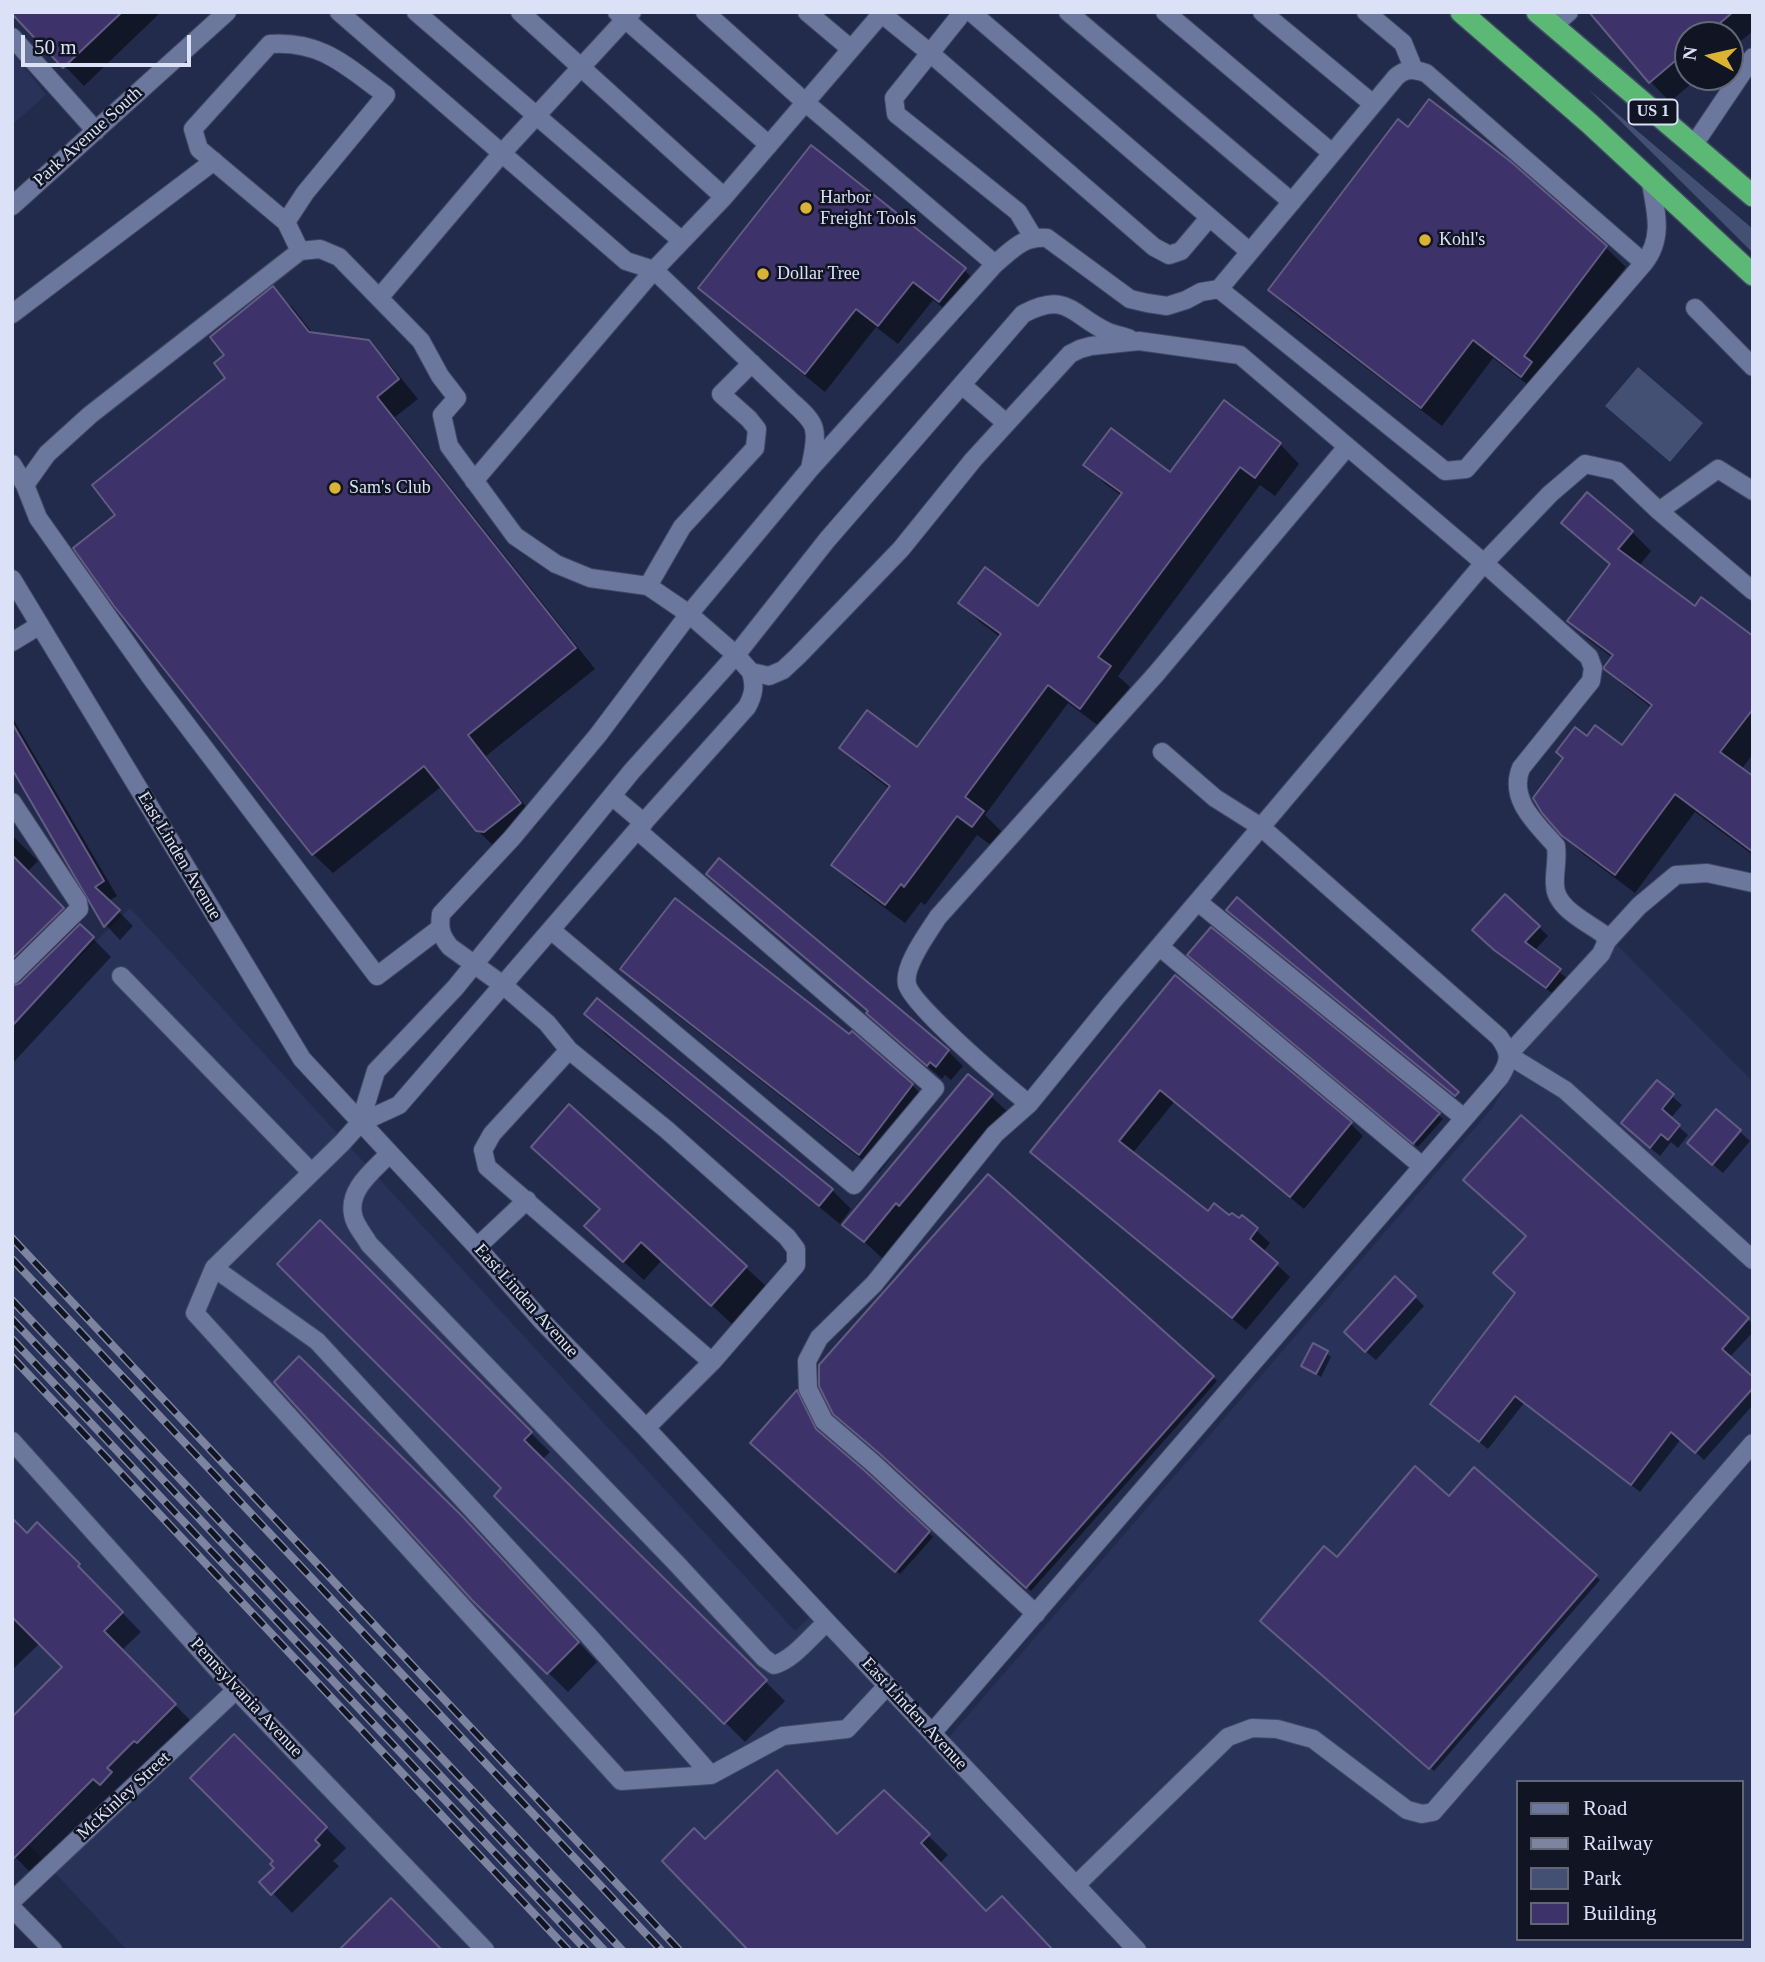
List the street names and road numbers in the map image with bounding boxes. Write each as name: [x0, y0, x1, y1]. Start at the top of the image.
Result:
street label: Park Avenue South: [29, 83, 147, 191]
road number: US 1: [1628, 100, 1678, 124]
street label: East Linden Avenue: [132, 788, 226, 924]
street label: East Linden Avenue: [469, 1240, 583, 1362]
street label: Pennsylvania Avenue: [185, 1634, 307, 1762]
street label: East Linden Avenue: [856, 1653, 972, 1775]
street label: McKinley Street: [73, 1747, 175, 1845]

